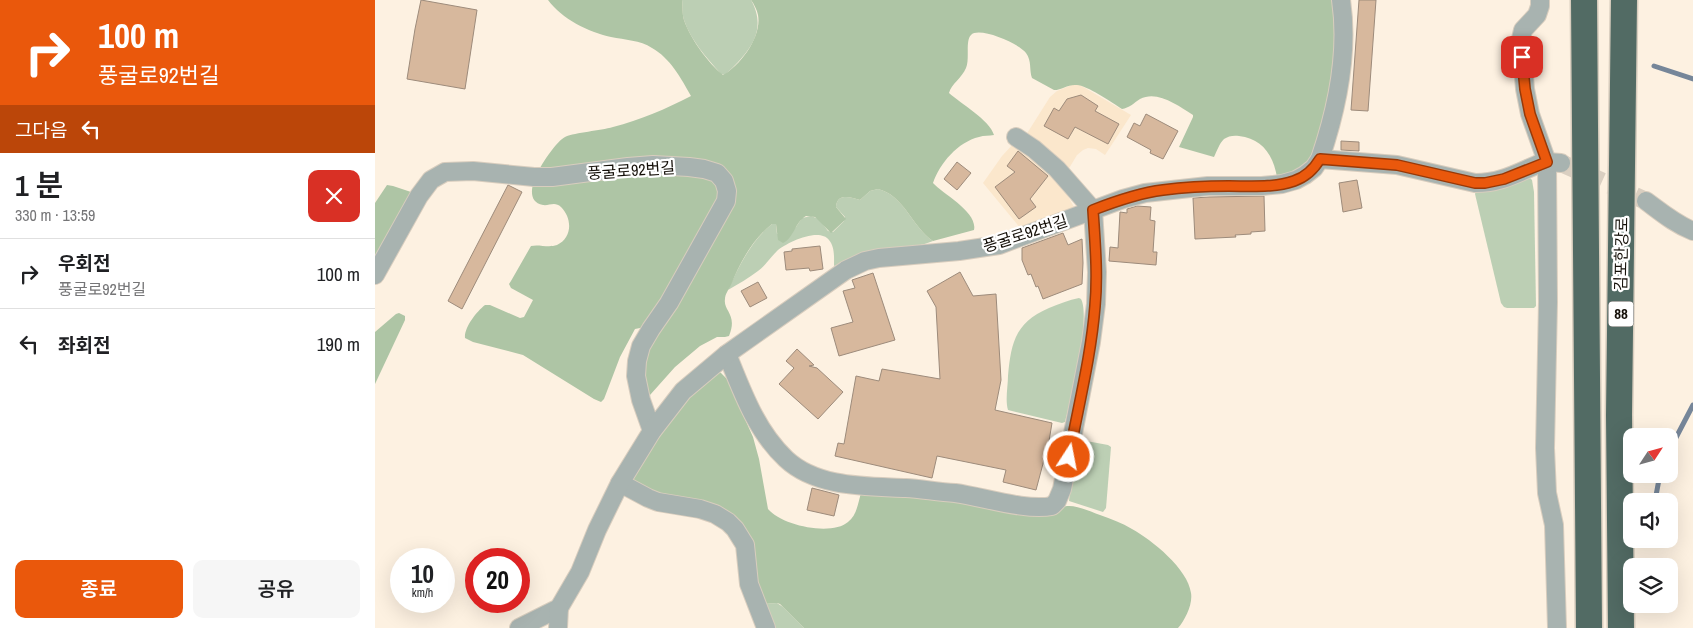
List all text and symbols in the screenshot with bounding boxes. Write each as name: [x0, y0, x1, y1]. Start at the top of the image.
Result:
text: 100 m: [98, 12, 179, 59]
icon: right: [15, 20, 80, 85]
pin: [1501, 36, 1543, 78]
icon: arrive: [1508, 43, 1536, 71]
text: 풍굴로92번길: [98, 60, 219, 90]
icon: left: [77, 115, 105, 143]
text: 그다음: [15, 117, 67, 143]
street label: 풍굴로92번길: [586, 156, 676, 184]
text: 1 분: [15, 165, 63, 205]
button: close: [308, 170, 360, 222]
text: 330 m · 13:59: [15, 204, 95, 226]
street label: 풍굴로92번길: [980, 209, 1070, 257]
street label: 김포한강로: [1609, 217, 1633, 291]
text: 우회전: [58, 250, 110, 276]
icon: right: [15, 260, 43, 288]
text: 100 m: [317, 261, 360, 287]
text: 풍굴로92번길: [58, 278, 146, 300]
road number: 88: [1609, 302, 1633, 326]
icon: left: [15, 330, 43, 358]
text: 190 m: [317, 331, 360, 357]
text: 좌회전: [58, 332, 110, 358]
north arrow: [1623, 428, 1677, 482]
map controls: [1623, 428, 1678, 613]
position arrow: [1042, 430, 1094, 482]
button: sound: [1623, 493, 1678, 548]
speed limit sign: 20: [465, 548, 530, 613]
text: 10: [411, 557, 434, 591]
button: layers: [1623, 558, 1678, 613]
button: 종료: [15, 560, 183, 618]
button: 공유: [193, 560, 360, 618]
text: km/h: [412, 585, 433, 601]

